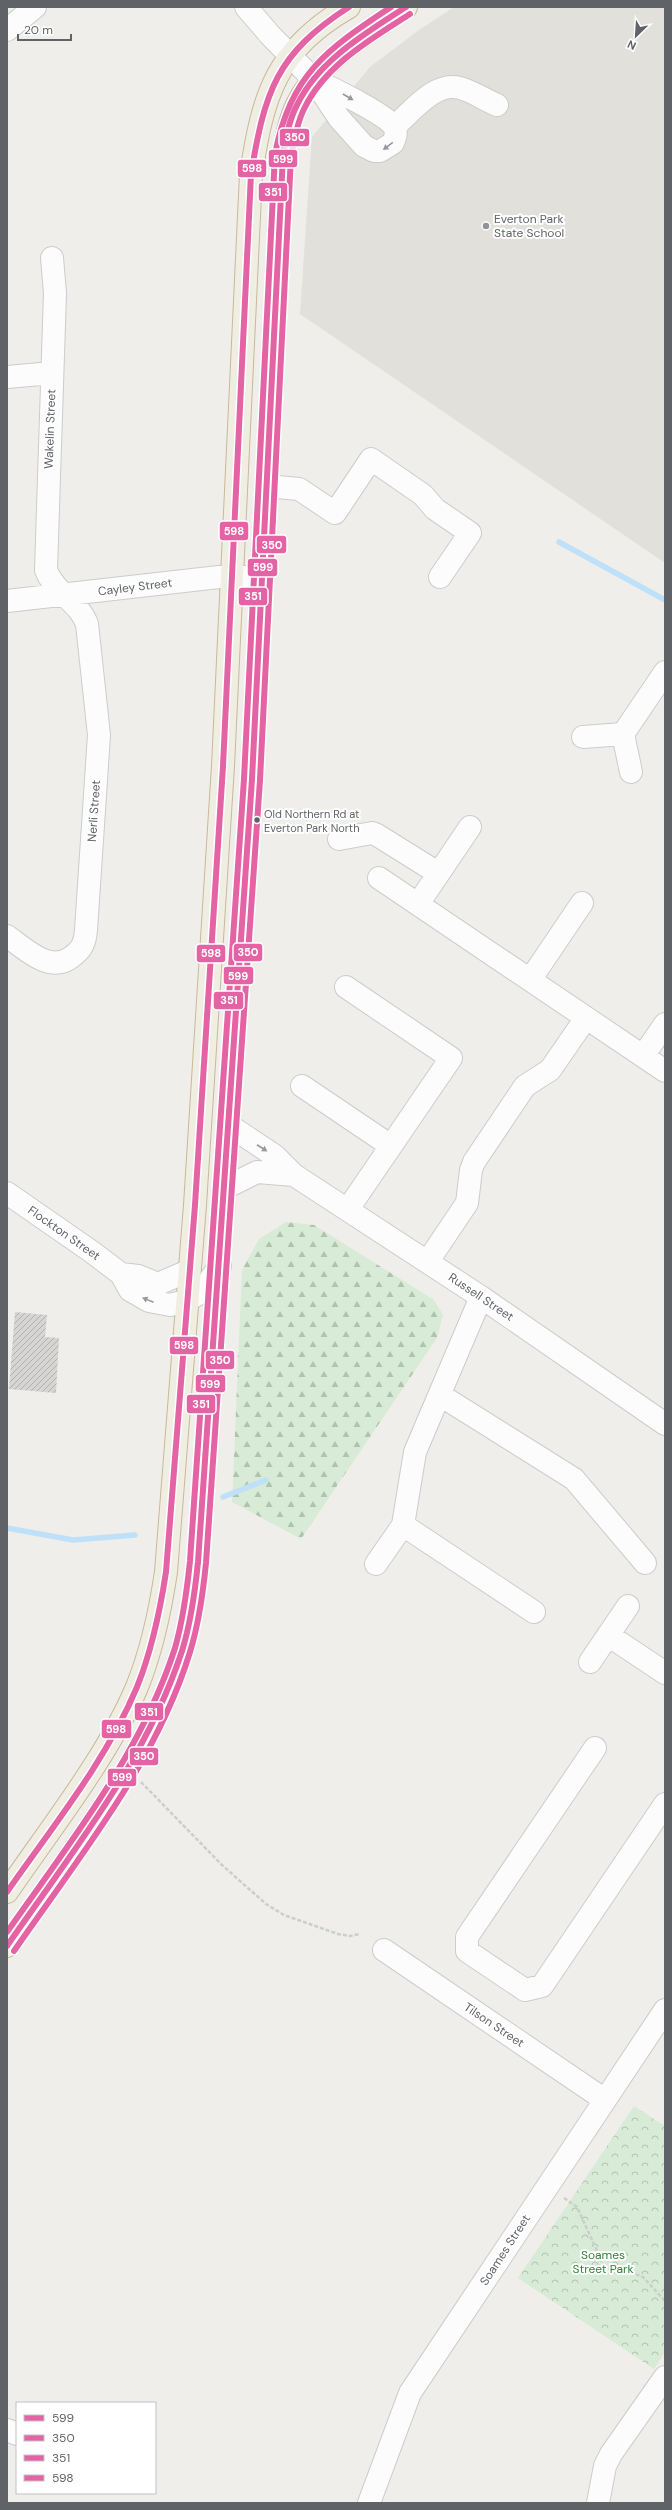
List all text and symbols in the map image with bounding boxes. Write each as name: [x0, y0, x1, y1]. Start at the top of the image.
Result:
scale bar: [18, 16, 71, 42]
north arrow: [616, 16, 656, 56]
text: 20 m: [24, 22, 53, 38]
text: N: [625, 37, 638, 53]
one-way arrow: [342, 94, 354, 101]
line badge: 350: [279, 128, 310, 147]
text: 350: [284, 130, 306, 144]
one-way arrow: [383, 142, 394, 151]
line badge: 599: [268, 149, 298, 168]
text: 599: [273, 152, 293, 166]
line badge: 598: [237, 159, 267, 178]
text: 598: [242, 161, 262, 175]
line badge: 351: [258, 182, 288, 202]
text: 351: [264, 185, 282, 199]
place label: Everton Park State School: [494, 211, 564, 241]
marker: Everton Park State School: [481, 221, 491, 231]
street label: Wakelin Street: [41, 389, 59, 469]
line badge: 598: [219, 521, 249, 541]
text: 598: [224, 524, 244, 538]
line badge: 350: [256, 535, 287, 554]
text: 350: [261, 538, 283, 552]
line badge: 599: [247, 558, 278, 577]
text: 599: [253, 560, 273, 574]
street label: Cayley Street: [97, 574, 173, 599]
line badge: 351: [238, 587, 268, 606]
text: 351: [244, 589, 262, 603]
street label: Nerli Street: [84, 779, 104, 843]
place label: Old Northern Rd at Everton Park North: [264, 807, 359, 835]
marker: Old Northern Rd at Everton Park North: [252, 815, 262, 825]
line badge: 350: [233, 943, 263, 962]
line badge: 598: [196, 944, 226, 963]
text: 350: [237, 945, 259, 959]
text: 598: [201, 946, 221, 960]
line badge: 599: [223, 966, 254, 985]
text: 599: [228, 969, 248, 983]
line badge: 351: [213, 991, 244, 1010]
text: 351: [220, 993, 238, 1007]
one-way arrow: [257, 1144, 267, 1152]
street label: Flockton Street: [25, 1202, 104, 1264]
street label: Russell Street: [445, 1269, 517, 1325]
one-way arrow: [142, 1297, 154, 1304]
line badge: 598: [169, 1336, 199, 1355]
text: 598: [174, 1338, 194, 1352]
line badge: 350: [205, 1350, 235, 1370]
text: 350: [209, 1353, 231, 1367]
line badge: 599: [195, 1374, 226, 1393]
text: 599: [200, 1377, 220, 1391]
line badge: 351: [186, 1394, 216, 1414]
text: 351: [192, 1397, 210, 1411]
line badge: 351: [134, 1702, 164, 1721]
text: 351: [140, 1705, 158, 1719]
line badge: 598: [101, 1719, 132, 1739]
text: 598: [106, 1722, 126, 1736]
line badge: 350: [129, 1747, 159, 1766]
text: 350: [133, 1749, 155, 1763]
line badge: 599: [107, 1768, 137, 1787]
text: 599: [112, 1770, 132, 1784]
street label: Tilson Street: [461, 1999, 528, 2051]
street label: Soames Street: [476, 2211, 534, 2288]
park label: Soames Street Park: [573, 2247, 633, 2277]
legend: [16, 2402, 156, 2494]
text: 599: [52, 2410, 74, 2426]
text: 350: [52, 2430, 75, 2446]
text: 351: [52, 2450, 70, 2466]
text: 598: [52, 2470, 74, 2486]

